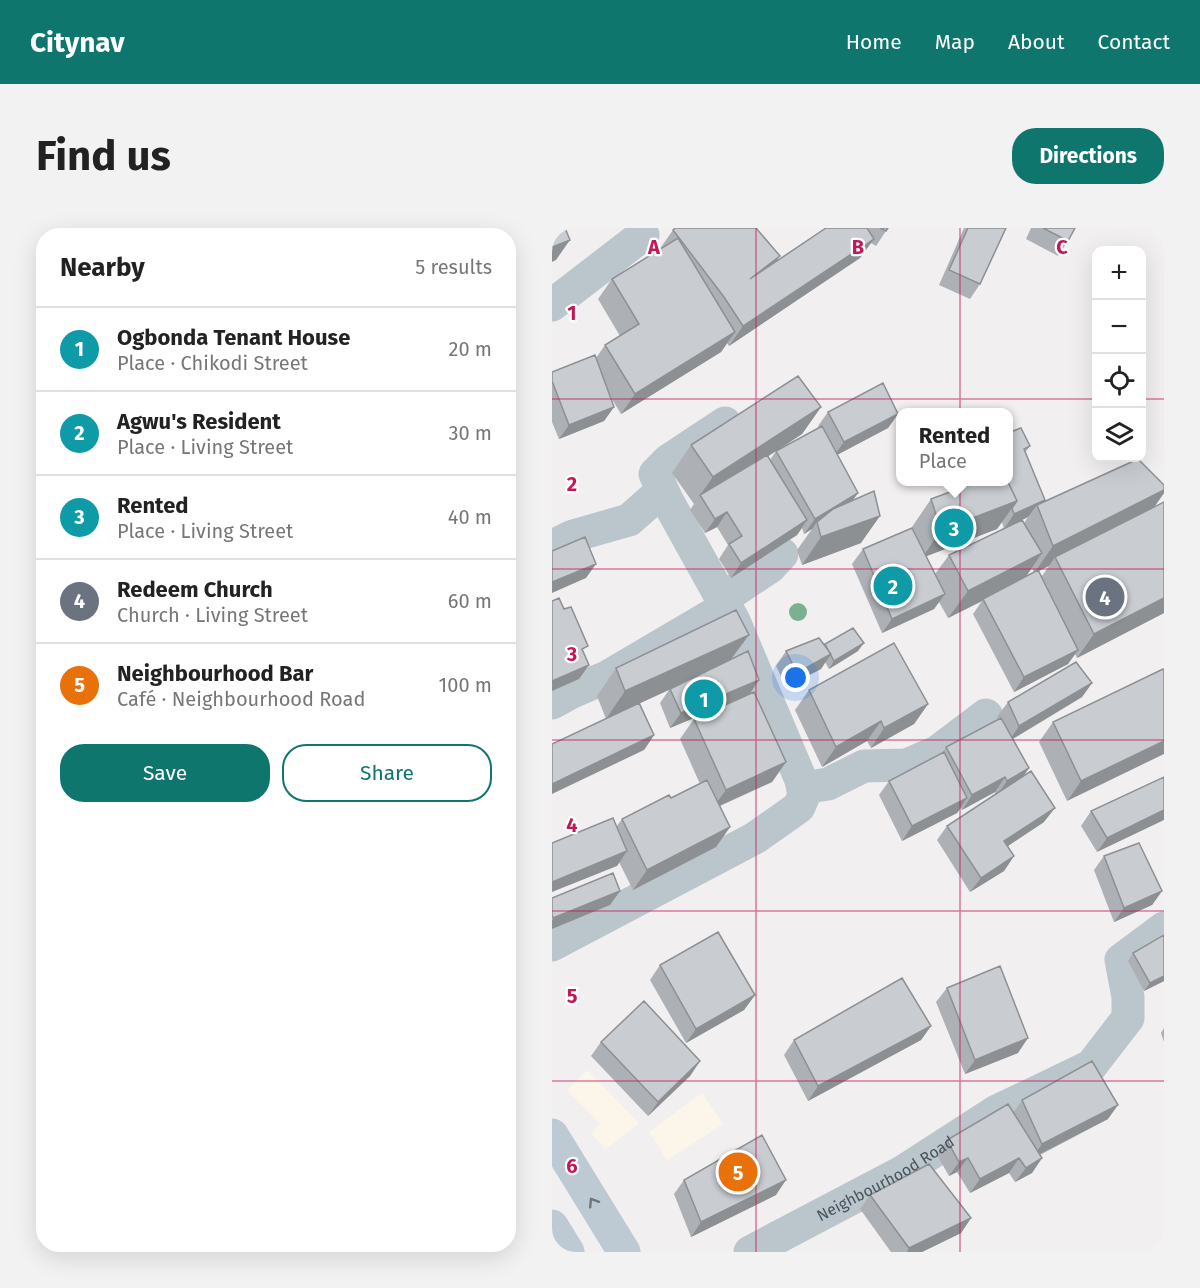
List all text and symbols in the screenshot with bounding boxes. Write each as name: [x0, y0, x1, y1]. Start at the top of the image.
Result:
text: Citynav: [30, 26, 125, 59]
text: Home: [846, 29, 902, 55]
text: Map: [935, 29, 975, 55]
text: About: [1008, 29, 1065, 55]
text: Contact: [1098, 29, 1170, 55]
button: Directions: [1012, 128, 1164, 184]
text: Find us: [36, 131, 171, 181]
text: A: [647, 235, 661, 259]
text: B: [852, 235, 864, 259]
text: C: [1056, 235, 1068, 259]
map controls: [1092, 246, 1146, 462]
button: +: [1092, 246, 1146, 300]
text: Nearby: [60, 252, 145, 283]
text: 5 results: [415, 255, 492, 279]
button: −: [1092, 300, 1146, 354]
text: 1: [567, 301, 577, 325]
text: Ogbonda Tenant House: [117, 324, 350, 351]
text: 1: [75, 337, 84, 361]
text: 20 m: [449, 337, 492, 361]
text: Place · Chikodi Street: [117, 351, 308, 375]
button: locate: [1092, 354, 1146, 408]
text: Agwu's Resident: [117, 408, 281, 435]
popup: [896, 408, 1013, 486]
button: layers: [1092, 408, 1146, 462]
text: 2: [74, 421, 85, 445]
text: 30 m: [448, 421, 492, 445]
text: Rented: [919, 422, 990, 449]
text: Place · Living Street: [117, 435, 293, 459]
text: Place: [919, 449, 967, 473]
text: 2: [567, 472, 577, 496]
text: Rented: [117, 492, 189, 519]
text: 3: [74, 505, 85, 529]
text: 40 m: [448, 505, 492, 529]
pin: 3: [934, 506, 974, 550]
text: Place · Living Street: [117, 519, 293, 543]
pin: 2: [874, 564, 912, 608]
pin: 4: [1086, 574, 1124, 620]
text: Redeem Church: [117, 576, 273, 603]
text: 4: [74, 589, 85, 613]
text: 60 m: [448, 589, 492, 613]
text: Church · Living Street: [117, 603, 308, 627]
text: 3: [566, 642, 577, 666]
text: Neighbourhood Bar: [117, 660, 313, 687]
your location: [781, 663, 810, 692]
text: 5: [74, 673, 85, 697]
text: 100 m: [439, 673, 492, 697]
pin: 1: [684, 676, 724, 722]
text: Café · Neighbourhood Road: [117, 687, 365, 711]
button: Save: [60, 744, 270, 802]
button: Share: [282, 744, 492, 802]
text: 4: [566, 813, 578, 837]
text: 5: [567, 984, 578, 1008]
street label: Neighbourhood Road: [813, 1132, 957, 1225]
pin: 5: [718, 1150, 758, 1194]
text: 6: [566, 1154, 578, 1178]
one-way arrow: [589, 1198, 601, 1208]

